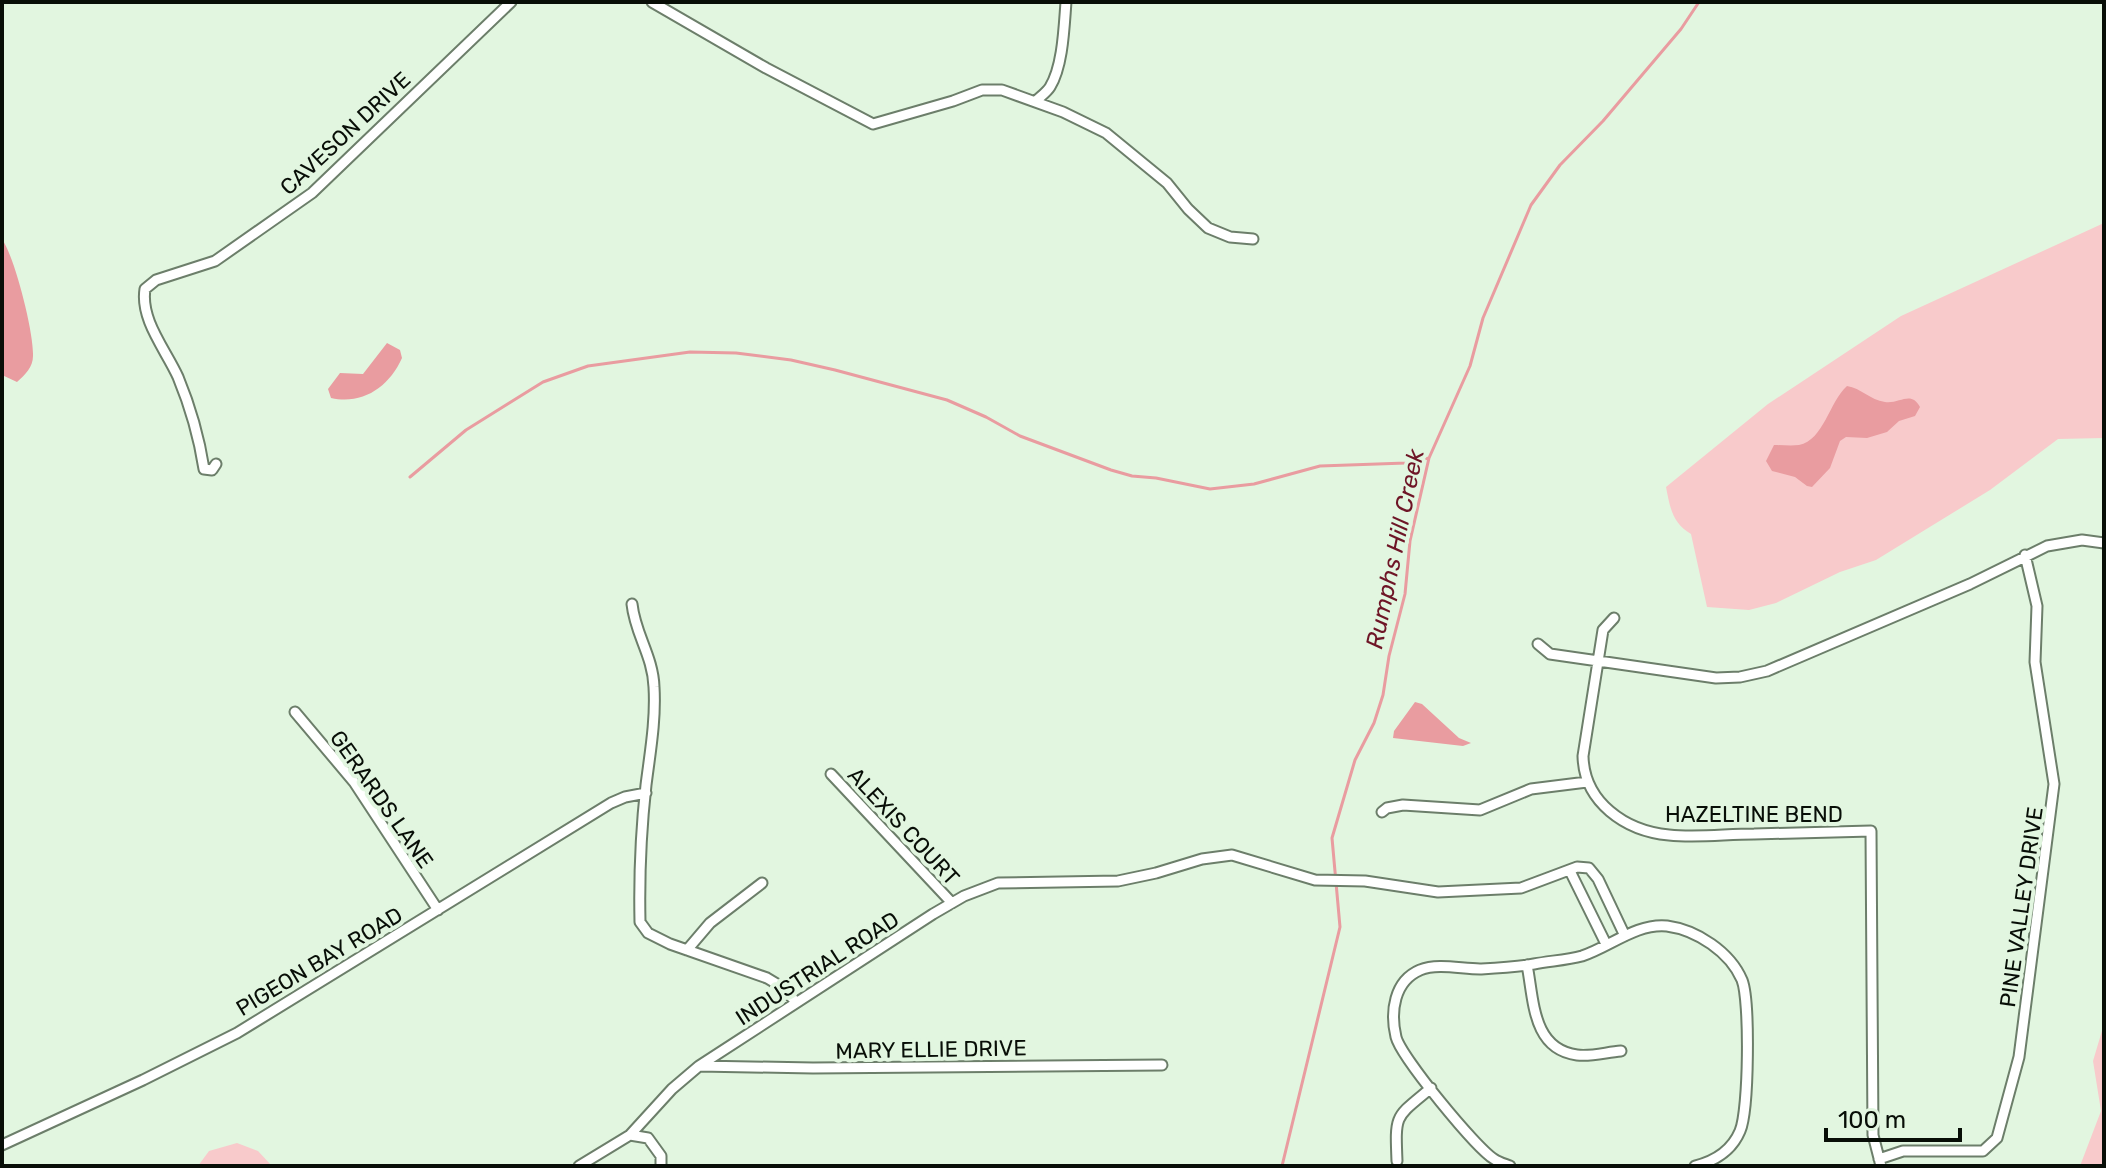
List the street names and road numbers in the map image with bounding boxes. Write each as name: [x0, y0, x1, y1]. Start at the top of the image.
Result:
street label: CAVESON DRIVE: [275, 66, 416, 201]
street label: GERARDS LANE: [324, 725, 439, 873]
street label: ALEXIS COURT: [842, 762, 965, 891]
street label: HAZELTINE BEND: [1665, 801, 1843, 828]
street label: PINE VALLEY DRIVE: [1994, 805, 2049, 1009]
street label: PIGEON BAY ROAD: [231, 901, 407, 1022]
street label: INDUSTRIAL ROAD: [731, 906, 904, 1031]
street label: MARY ELLIE DRIVE: [835, 1034, 1027, 1065]

